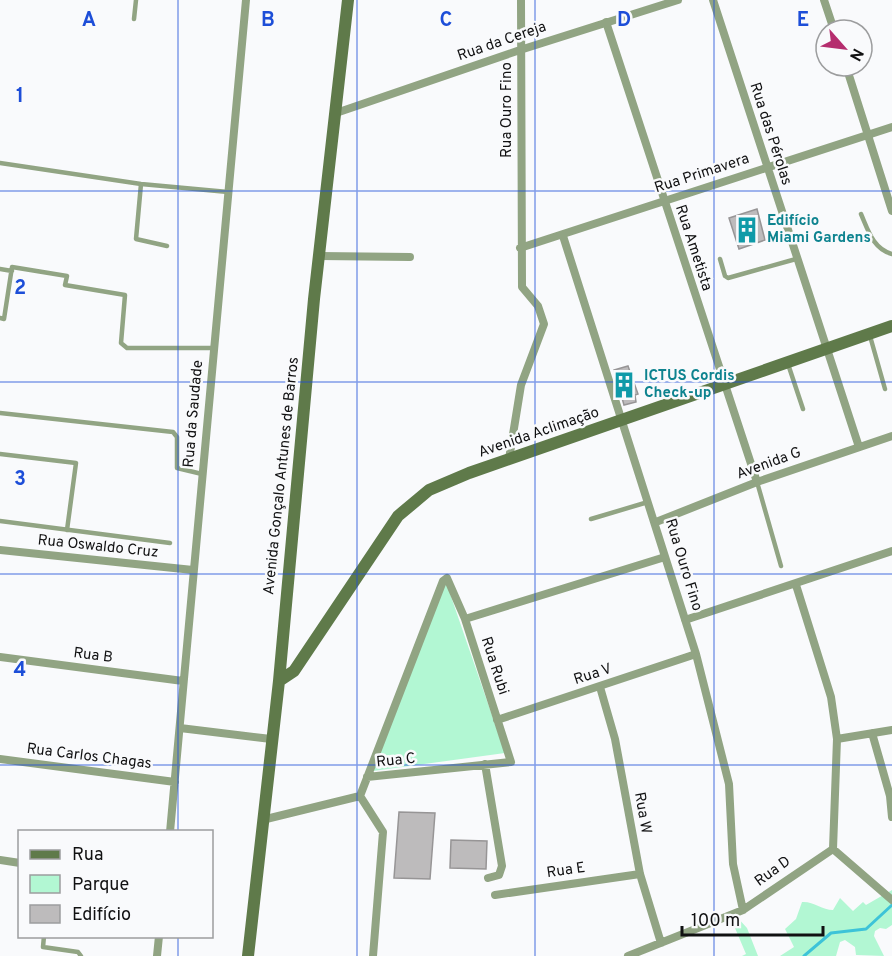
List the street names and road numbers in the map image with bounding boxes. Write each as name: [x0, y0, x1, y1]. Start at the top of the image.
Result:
street label: Rua da Cereja: [455, 18, 549, 66]
street label: Rua Ouro Fino: [498, 62, 517, 158]
street label: Rua das Pérolas: [744, 80, 796, 188]
street label: Rua Primavera: [652, 150, 752, 198]
street label: Rua Ametista: [670, 202, 716, 294]
street label: Avenida Gonçalo Antunes de Barros: [260, 356, 304, 596]
street label: Rua da Saudade: [180, 359, 208, 469]
street label: Avenida Aclimação: [476, 403, 602, 463]
street label: Avenida G: [734, 443, 804, 485]
street label: Rua Ouro Fino: [660, 516, 706, 614]
street label: Rua Oswaldo Cruz: [37, 531, 159, 563]
street label: Rua Rubi: [476, 634, 512, 698]
street label: Rua B: [72, 644, 114, 668]
street label: Rua V: [572, 660, 615, 690]
street label: Rua Carlos Chagas: [25, 740, 153, 774]
street label: Rua C: [375, 749, 417, 773]
street label: Rua W: [629, 791, 655, 835]
street label: Rua D: [751, 853, 795, 891]
street label: Rua E: [546, 859, 586, 883]

